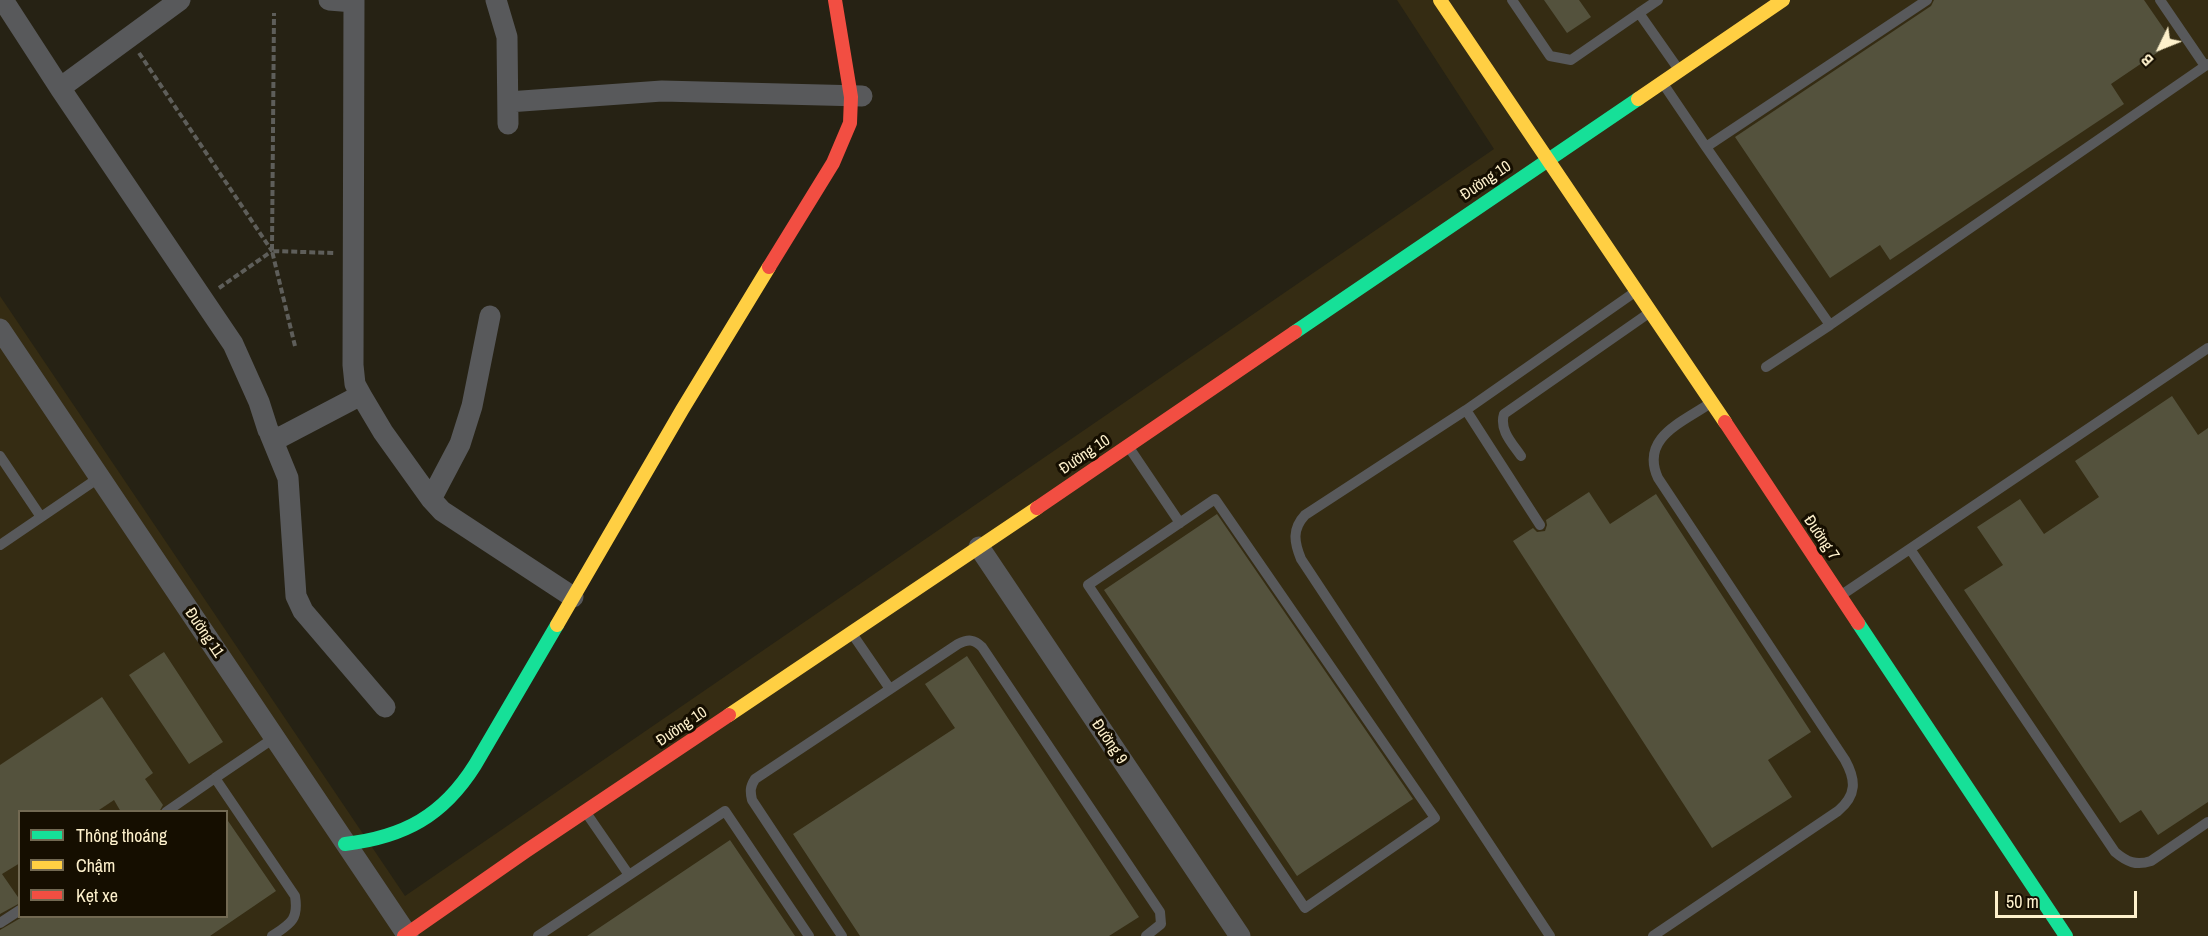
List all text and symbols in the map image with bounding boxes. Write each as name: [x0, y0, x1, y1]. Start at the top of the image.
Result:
north arrow: [2130, 18, 2190, 78]
text: B: [2136, 49, 2158, 71]
street label: Đường 10: [1457, 157, 1515, 205]
street label: Đường 10: [1056, 431, 1114, 479]
street label: Đường 7: [1799, 512, 1843, 564]
street label: Đường 11: [180, 604, 228, 662]
street label: Đường 10: [653, 703, 711, 751]
street label: Đường 9: [1087, 716, 1131, 768]
legend: [18, 810, 228, 918]
text: Thông thoáng: [76, 823, 167, 848]
text: Chậm: [76, 853, 115, 878]
scale bar: [1998, 879, 2140, 917]
text: Kẹt xe: [76, 883, 118, 908]
text: 50 m: [2006, 889, 2039, 914]

